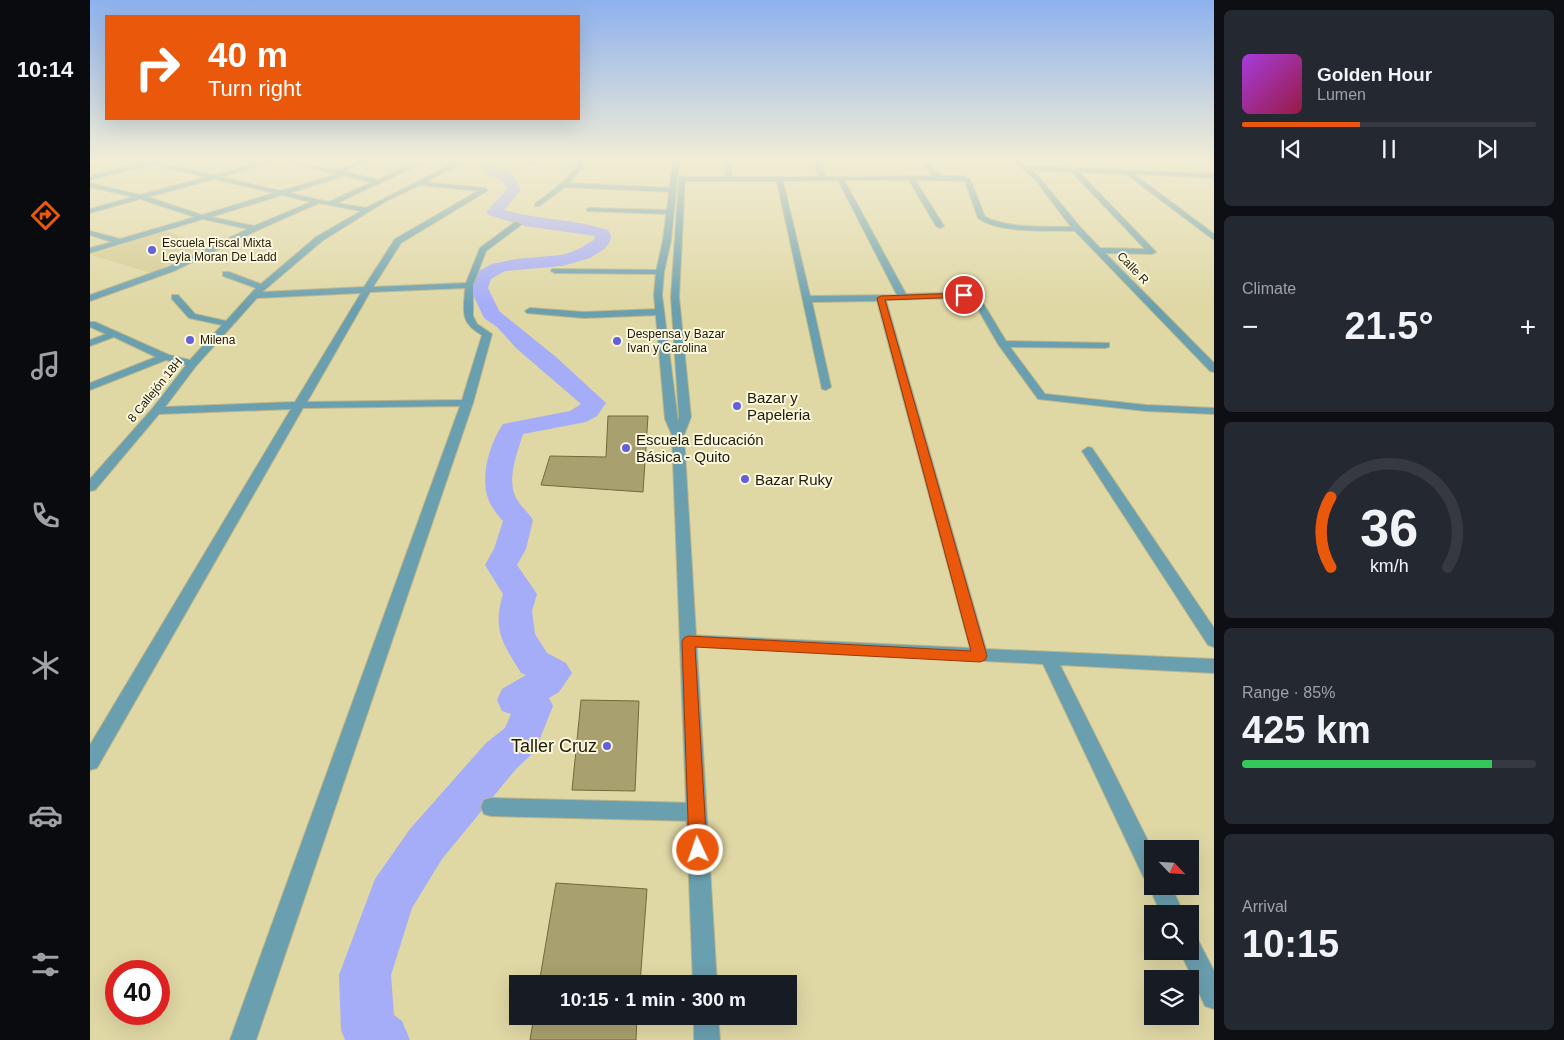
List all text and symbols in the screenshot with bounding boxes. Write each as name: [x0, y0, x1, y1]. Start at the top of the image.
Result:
icon: right: [125, 35, 190, 100]
text: 40 m: [208, 35, 288, 74]
text: 10:14: [17, 57, 73, 82]
text: Golden Hour: [1317, 64, 1432, 85]
text: Turn right: [208, 76, 301, 101]
text: Lumen: [1317, 86, 1366, 103]
icon: previous: [1277, 135, 1305, 163]
icon: pause: [1375, 135, 1403, 163]
icon: next: [1473, 135, 1501, 163]
icon: directions: [28, 198, 63, 233]
place label: Escuela Fiscal Mixta Leyla Moran De Ladd: [162, 236, 277, 264]
marker: Escuela Fiscal Mixta Leyla Moran De Ladd: [146, 244, 158, 256]
street label: Calle R: [1114, 249, 1152, 287]
pin: [943, 274, 985, 316]
text: Climate: [1242, 280, 1296, 297]
icon: arrive: [950, 281, 978, 309]
text: 21.5°: [1344, 305, 1434, 347]
text: −: [1242, 311, 1258, 342]
text: +: [1520, 311, 1536, 342]
place label: Despensa y Bazar Ivan y Carolina: [627, 327, 725, 355]
place label: Milena: [200, 333, 236, 347]
marker: Milena: [184, 334, 196, 346]
marker: Despensa y Bazar Ivan y Carolina: [611, 335, 623, 347]
icon: music: [28, 348, 63, 383]
street label: 8 Callejón 18H: [125, 355, 185, 425]
place label: Bazar y Papeleria: [747, 389, 811, 423]
marker: Bazar y Papeleria: [731, 400, 743, 412]
place label: Escuela Educación Básica - Quito: [636, 431, 764, 465]
marker: Escuela Educación Básica - Quito: [620, 442, 632, 454]
place label: Bazar Ruky: [755, 471, 833, 488]
marker: Bazar Ruky: [739, 473, 751, 485]
icon: phone: [28, 498, 63, 533]
text: 36: [1360, 499, 1418, 557]
text: km/h: [1370, 556, 1408, 576]
icon: climate: [28, 648, 63, 683]
text: Range · 85%: [1242, 684, 1335, 701]
text: 425 km: [1242, 709, 1371, 751]
place label: Taller Cruz: [511, 736, 597, 756]
marker: Taller Cruz: [601, 740, 613, 752]
icon: car: [28, 798, 63, 833]
position arrow: [671, 823, 723, 875]
north arrow: [1144, 840, 1199, 895]
map controls: [1144, 840, 1199, 1025]
text: Arrival: [1242, 898, 1287, 915]
button: search: [1144, 905, 1199, 960]
text: 10:15: [1242, 923, 1339, 965]
icon: filters: [28, 947, 63, 982]
speed limit sign: 40: [105, 960, 170, 1025]
button: layers: [1144, 970, 1199, 1025]
text: 10:15 · 1 min · 300 m: [560, 989, 746, 1010]

